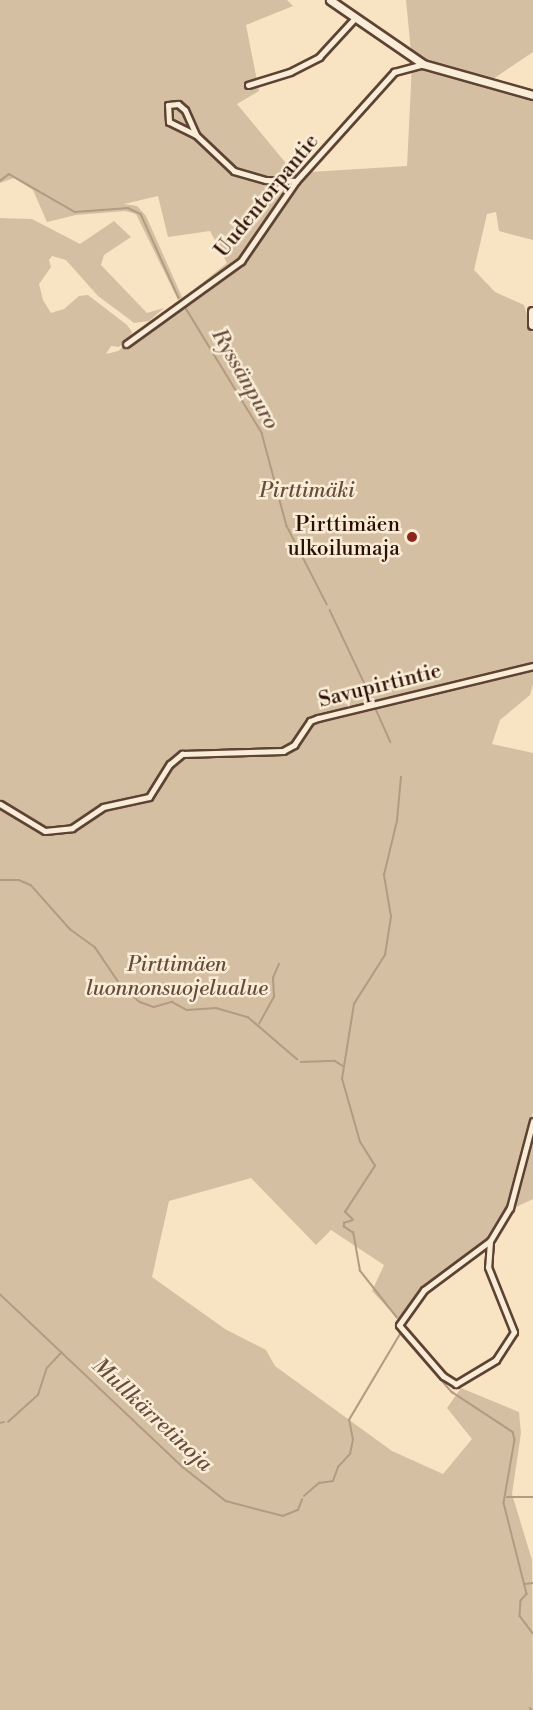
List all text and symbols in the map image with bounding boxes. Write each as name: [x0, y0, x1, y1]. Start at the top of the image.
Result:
street label: Uudentorpantie: [210, 129, 324, 263]
water label: Ryssänpuro: [206, 324, 284, 434]
park label: Pirttimäki: [259, 478, 355, 504]
place label: Pirttimäen ulkoilumaja: [288, 512, 400, 562]
marker: Pirttimäen ulkoilumaja: [405, 530, 419, 544]
street label: Savupirtintie: [316, 659, 444, 713]
park label: Pirttimäen luonnonsuojelualue: [86, 952, 268, 1002]
water label: Mullkärretinoja: [86, 1353, 218, 1477]

